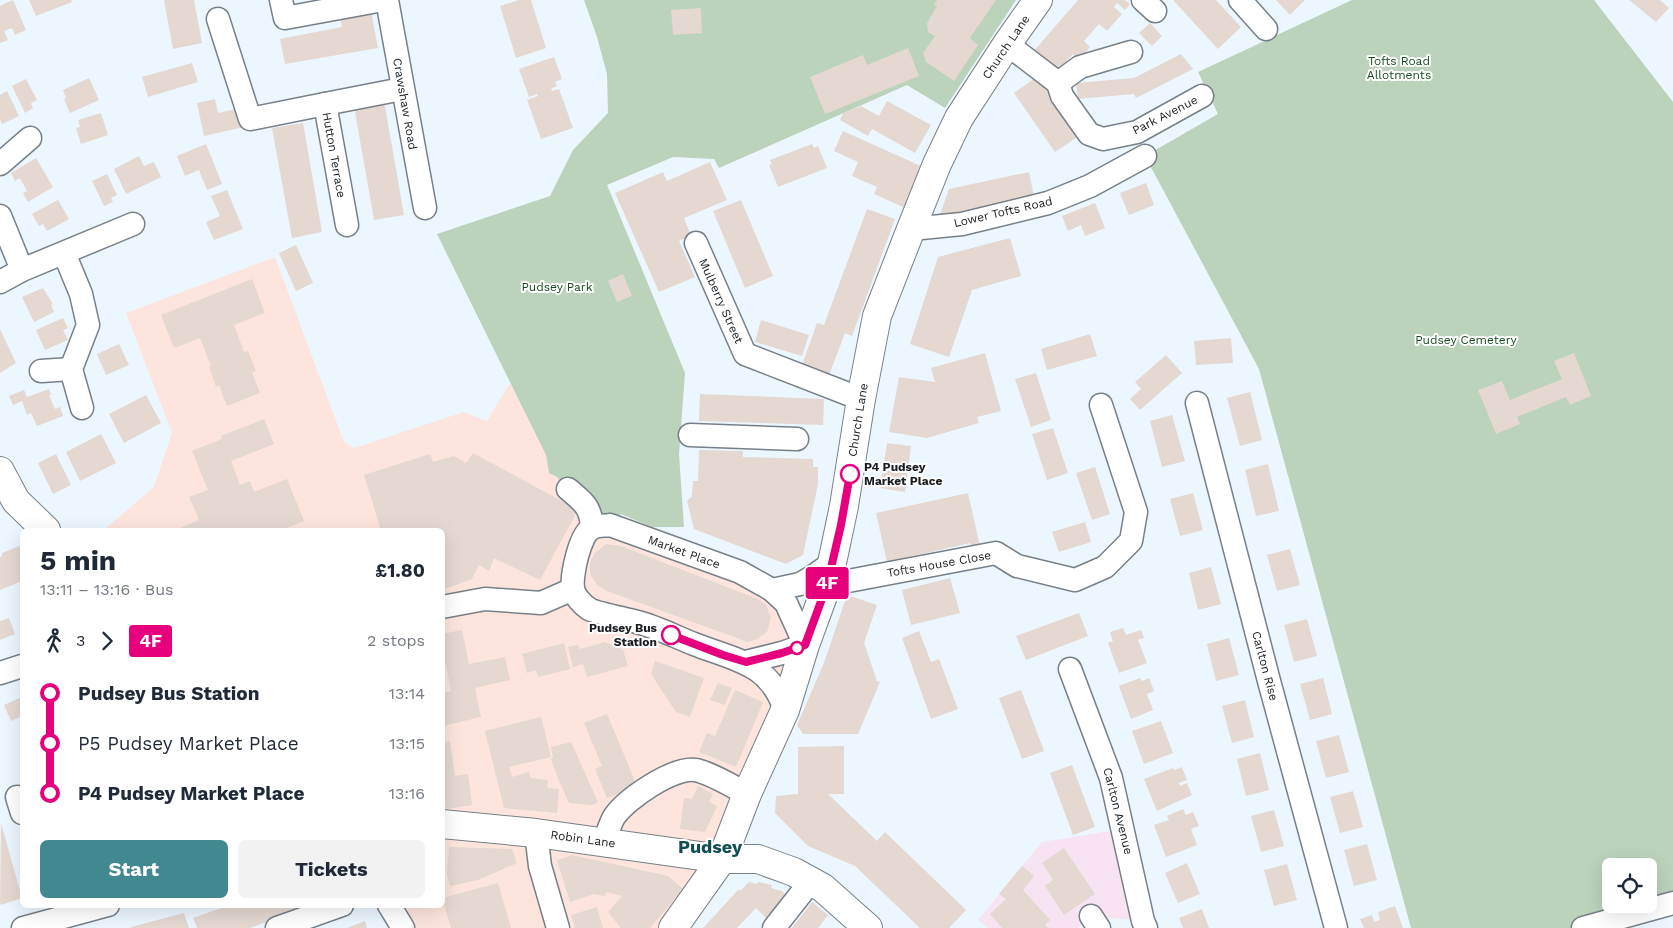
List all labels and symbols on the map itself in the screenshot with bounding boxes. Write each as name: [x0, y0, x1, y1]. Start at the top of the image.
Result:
street label: Church Lane: [979, 12, 1033, 82]
park label: Tofts Road Allotments: [1367, 54, 1431, 82]
street label: Crawshaw Road: [390, 57, 420, 151]
street label: Park Avenue: [1130, 92, 1200, 137]
street label: Hutton Terrace: [320, 111, 348, 199]
street label: Lower Tofts Road: [952, 194, 1054, 230]
street label: Mulberry Street: [696, 256, 746, 346]
park label: Pudsey Park: [521, 280, 593, 294]
park label: Pudsey Cemetery: [1415, 333, 1518, 347]
street label: Church Lane: [845, 382, 871, 458]
place label: P4 Pudsey Market Place: [864, 460, 942, 488]
marker: P4 Pudsey Market Place: [840, 464, 860, 484]
street label: Market Place: [646, 532, 722, 572]
street label: Tofts House Close: [886, 548, 992, 580]
line badge: 4F: [804, 567, 850, 599]
place label: Pudsey Bus Station: [589, 621, 658, 649]
marker: Pudsey Bus Station: [661, 625, 681, 645]
street label: Carlton Rise: [1249, 630, 1281, 702]
unlabelled marker: [790, 641, 804, 655]
street label: Carlton Avenue: [1100, 766, 1136, 856]
street label: Robin Lane: [550, 828, 616, 851]
district label: Pudsey: [678, 836, 743, 857]

